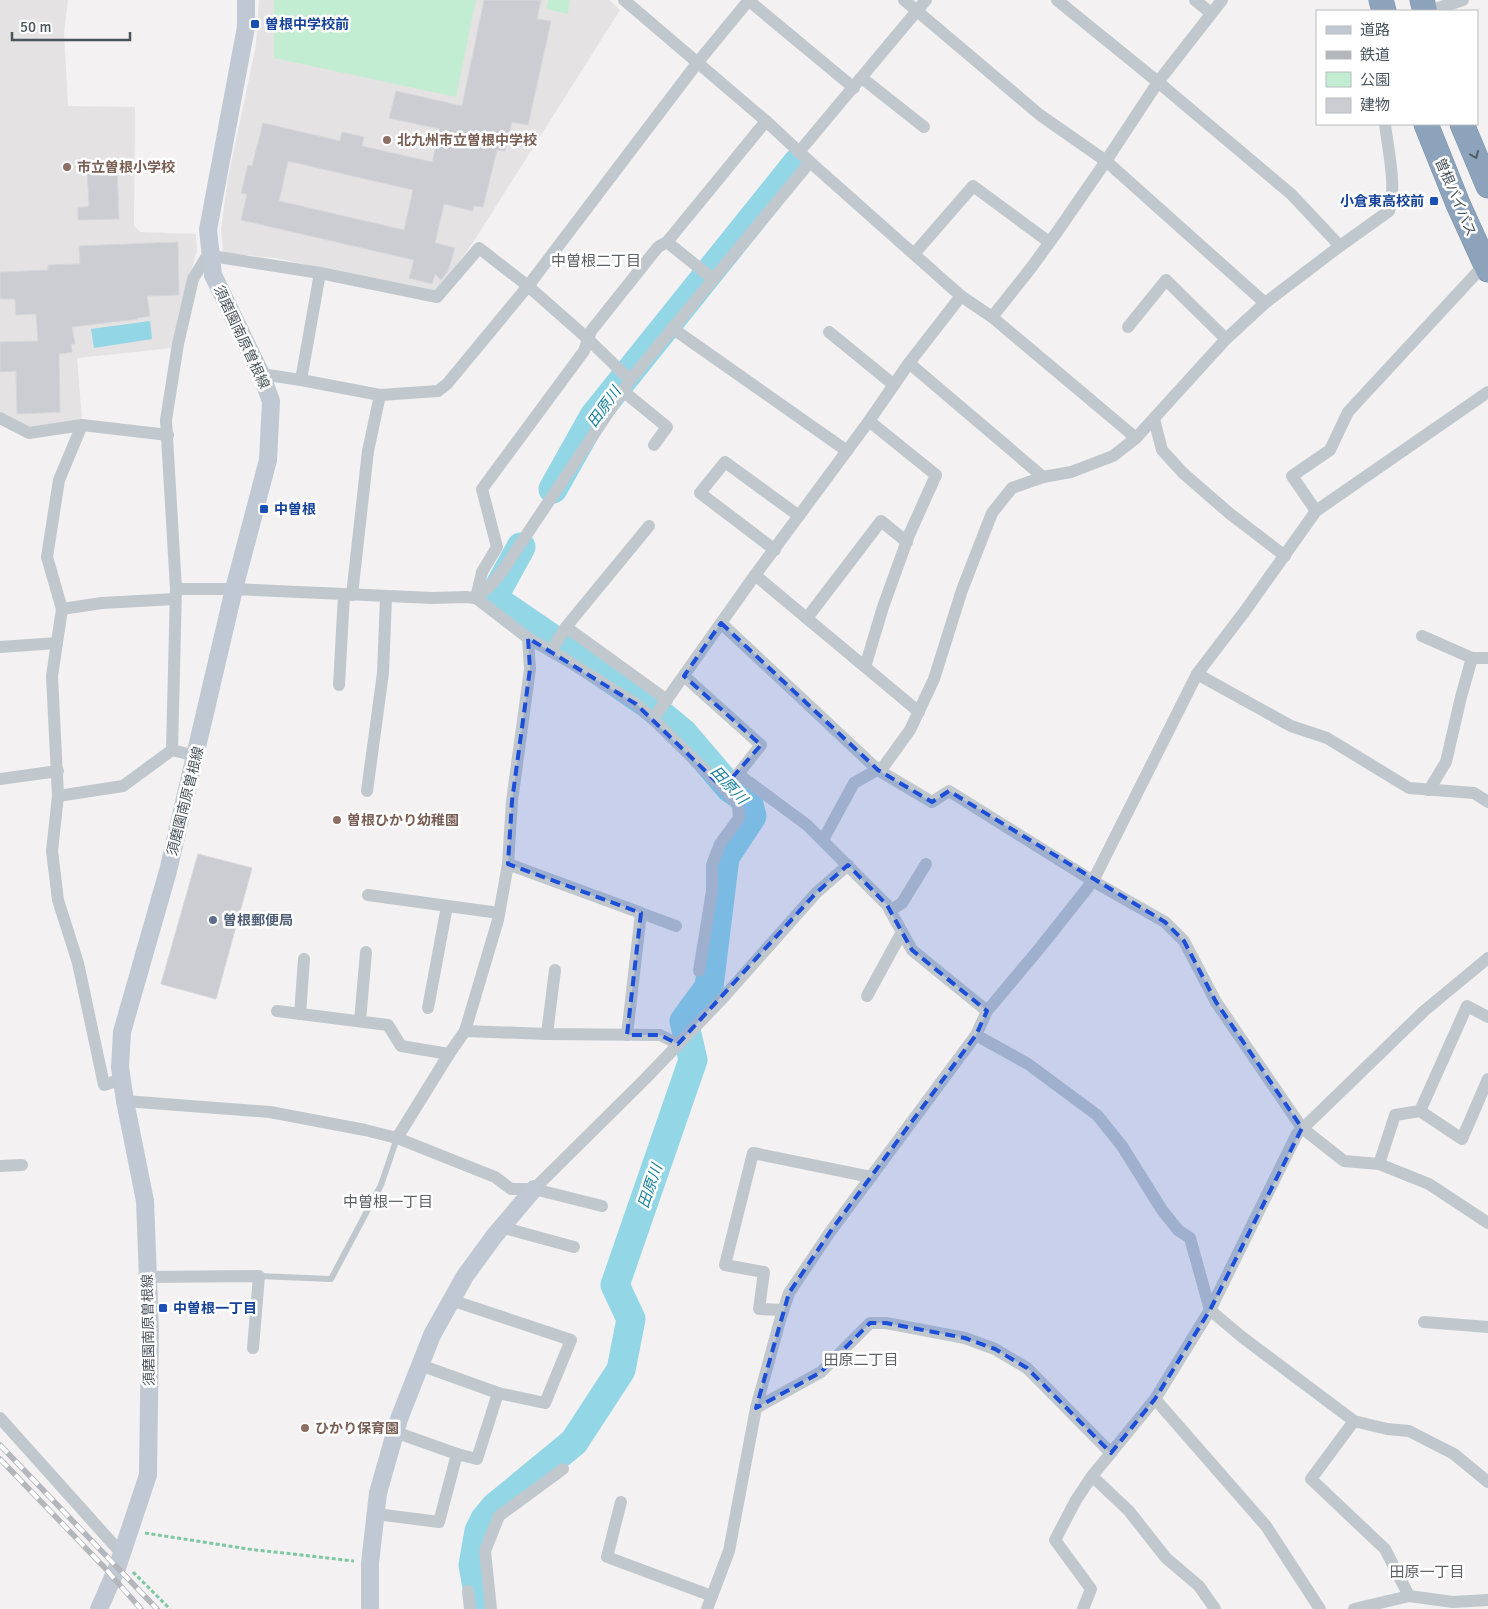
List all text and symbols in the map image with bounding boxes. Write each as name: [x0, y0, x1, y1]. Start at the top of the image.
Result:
scale bar: [12, 10, 130, 42]
legend: [1316, 10, 1478, 125]
place label: 曽根中学校前: [265, 16, 349, 33]
text: 50 m: [20, 18, 51, 36]
marker: 曽根中学校前: [249, 18, 261, 30]
text: 道路: [1360, 21, 1390, 39]
text: 鉄道: [1360, 46, 1390, 64]
text: 公園: [1360, 71, 1390, 89]
text: 建物: [1360, 96, 1390, 114]
place label: 北九州市立曽根中学校: [397, 132, 537, 149]
marker: 北九州市立曽根中学校: [381, 134, 393, 146]
one-way arrow: [1468, 150, 1479, 159]
street label: 曽根バイパス: [1431, 155, 1480, 239]
place label: 市立曽根小学校: [77, 159, 175, 176]
marker: 市立曽根小学校: [61, 161, 73, 173]
place label: 小倉東高校前: [1340, 193, 1424, 210]
marker: 小倉東高校前: [1428, 195, 1440, 207]
district label: 中曽根二丁目: [551, 252, 641, 270]
street label: 須磨園南原曽根線: [210, 283, 273, 392]
water label: 田原川: [583, 382, 626, 430]
place label: 中曽根: [274, 501, 316, 518]
marker: 中曽根: [258, 503, 270, 515]
street label: 須磨園南原曽根線: [164, 745, 207, 858]
water label: 田原川: [707, 762, 752, 809]
place label: 曽根ひかり幼稚園: [347, 812, 459, 829]
marker: 曽根ひかり幼稚園: [331, 814, 343, 826]
place label: 曽根郵便局: [223, 912, 293, 929]
marker: 曽根郵便局: [207, 914, 219, 926]
water label: 田原川: [634, 1160, 666, 1210]
district label: 中曽根一丁目: [343, 1193, 433, 1211]
street label: 須磨園南原曽根線: [139, 1274, 158, 1386]
place label: 中曽根一丁目: [173, 1300, 257, 1317]
marker: 中曽根一丁目: [157, 1302, 169, 1314]
district label: 田原二丁目: [823, 1351, 899, 1369]
place label: ひかり保育園: [315, 1420, 399, 1437]
marker: ひかり保育園: [299, 1422, 311, 1434]
district label: 田原一丁目: [1389, 1563, 1465, 1581]

